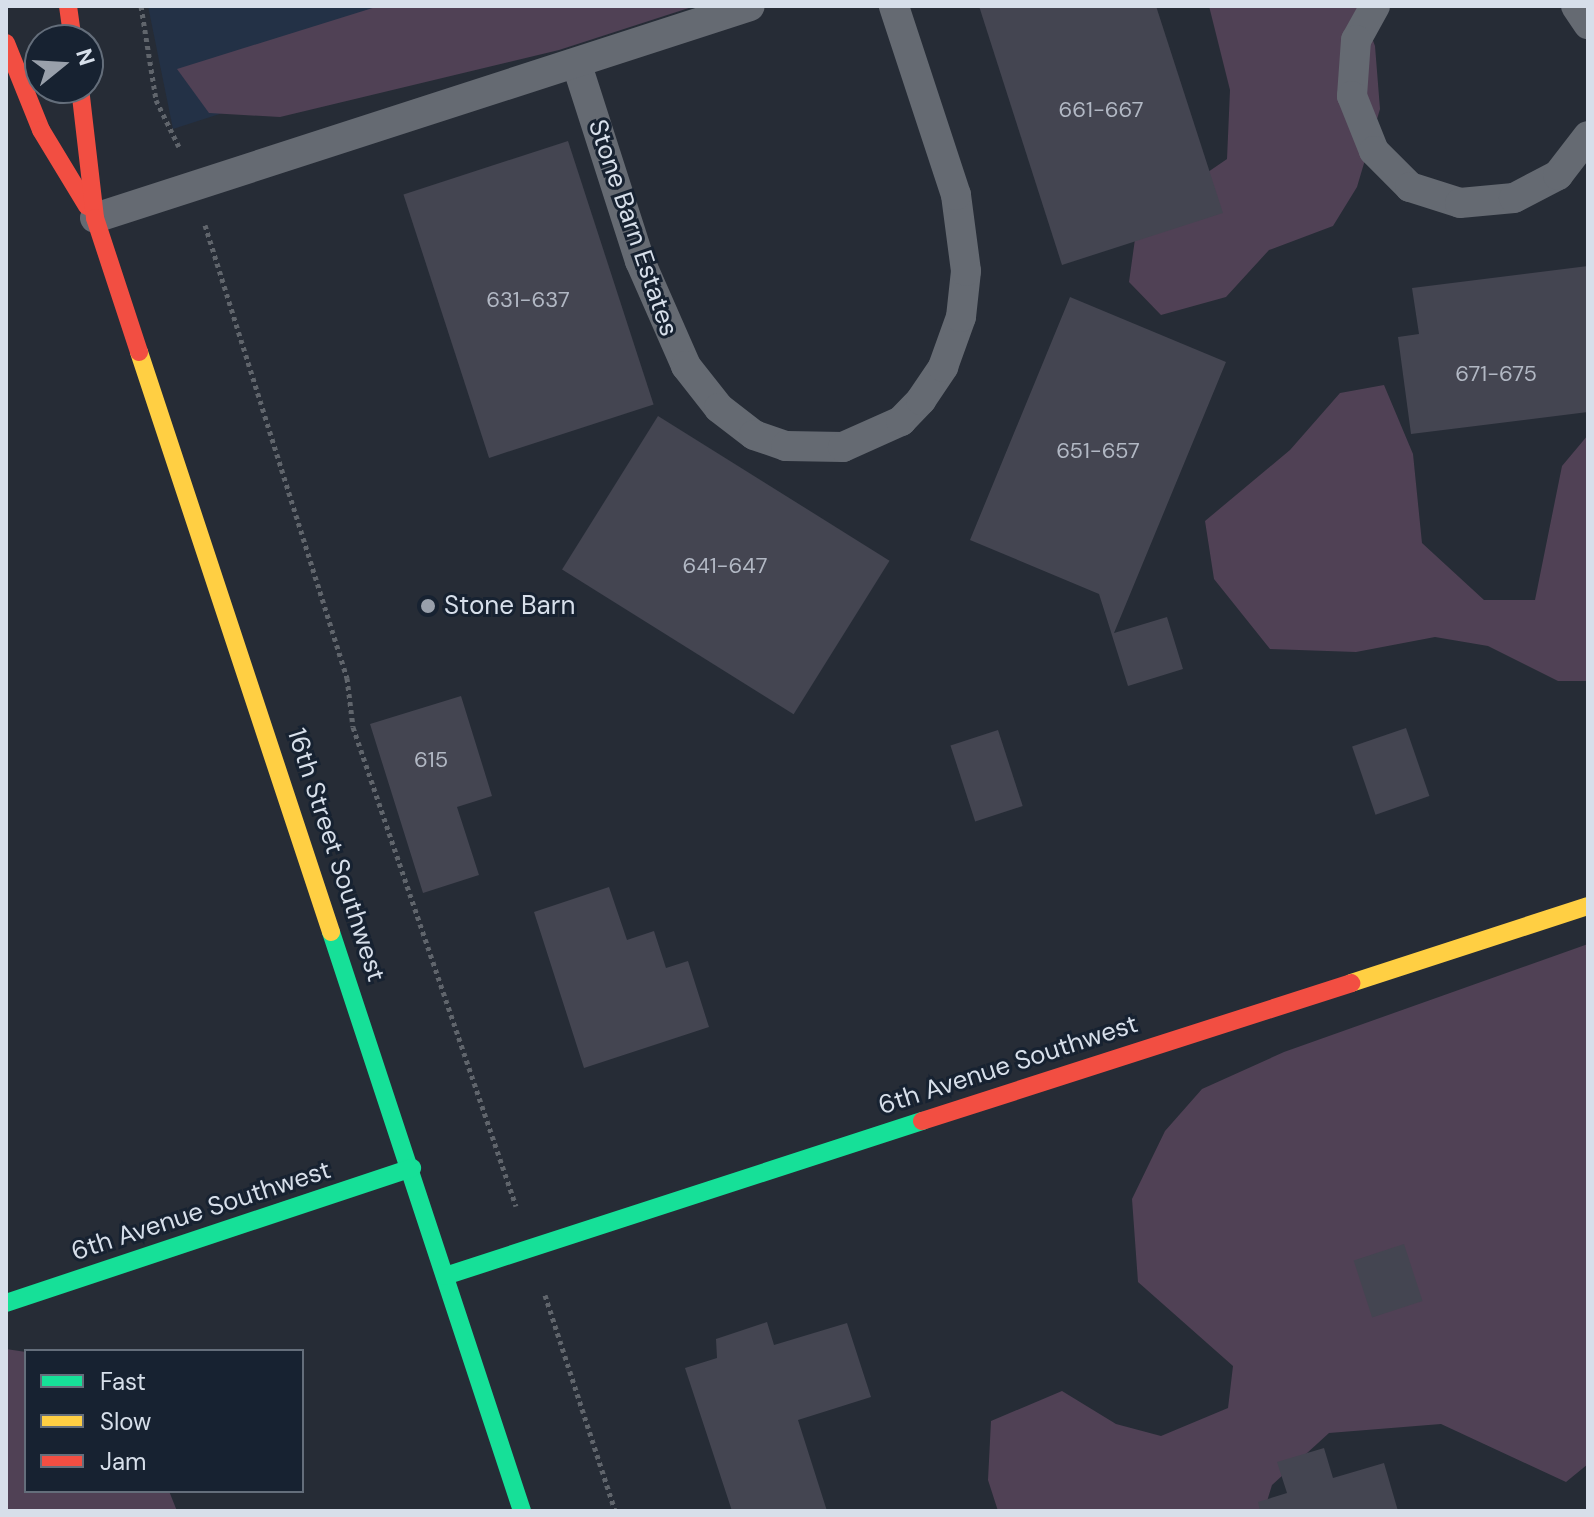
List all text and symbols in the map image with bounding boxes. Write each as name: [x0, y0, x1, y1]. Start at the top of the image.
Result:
north arrow: [24, 24, 104, 104]
text: N: [69, 45, 102, 69]
house number: 661-667: [1058, 97, 1144, 123]
street label: Stone Barn Estates: [581, 116, 685, 340]
house number: 631-637: [486, 287, 570, 313]
house number: 671-675: [1455, 361, 1537, 387]
house number: 651-657: [1056, 438, 1140, 464]
house number: 641-647: [683, 553, 767, 579]
place label: Stone Barn: [444, 590, 575, 622]
marker: Stone Barn: [419, 597, 437, 615]
street label: 16th Street Southwest: [280, 724, 392, 986]
house number: 615: [414, 747, 448, 773]
street label: 6th Avenue Southwest: [874, 1008, 1142, 1122]
street label: 6th Avenue Southwest: [67, 1154, 335, 1268]
legend: [24, 1349, 304, 1493]
text: Fast: [100, 1366, 146, 1397]
text: Slow: [100, 1406, 151, 1437]
text: Jam: [100, 1446, 146, 1477]

